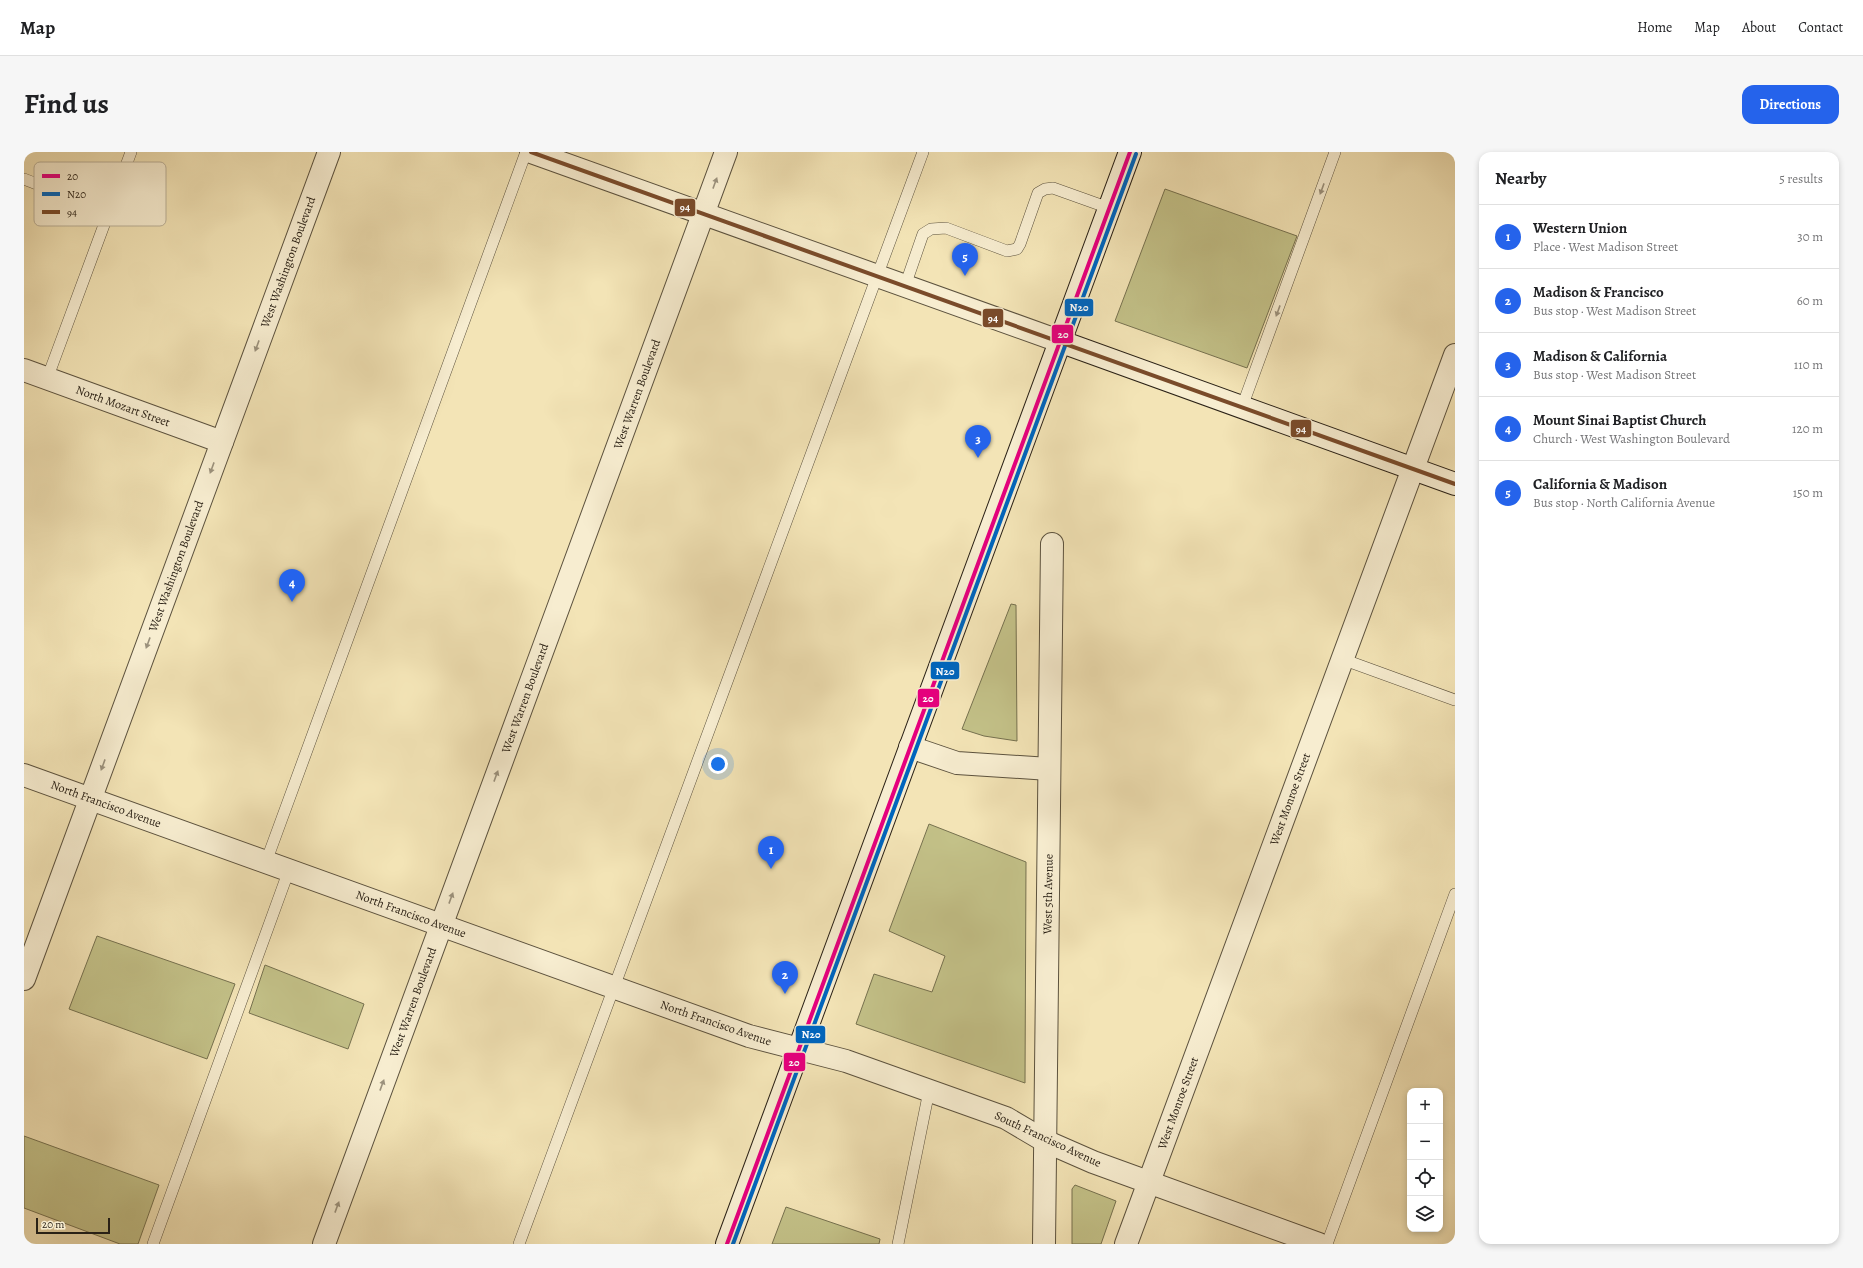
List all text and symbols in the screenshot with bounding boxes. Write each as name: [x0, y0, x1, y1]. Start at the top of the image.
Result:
text: Map: [20, 15, 55, 41]
text: Home: [1637, 18, 1672, 37]
text: Map: [1694, 18, 1720, 37]
text: About: [1742, 18, 1776, 37]
text: Contact: [1798, 18, 1843, 37]
text: Find us: [24, 85, 109, 123]
button: Directions: [1742, 85, 1839, 124]
legend: [34, 162, 166, 226]
text: Nearby: [1495, 167, 1546, 190]
text: 20: [67, 169, 78, 184]
text: 5 results: [1779, 170, 1823, 187]
one-way arrow: [712, 176, 718, 188]
one-way arrow: [1319, 183, 1325, 195]
text: N20: [67, 187, 86, 202]
street label: West Washington Boulevard: [257, 194, 319, 331]
line badge: 94: [674, 198, 696, 217]
text: 94: [680, 200, 690, 215]
text: 94: [67, 205, 77, 220]
text: Western Union: [1533, 218, 1627, 238]
text: 1: [1506, 228, 1510, 245]
text: 30 m: [1797, 228, 1823, 245]
text: Place · West Madison Street: [1533, 238, 1678, 255]
pin: 5: [952, 243, 978, 276]
text: Madison & Francisco: [1533, 282, 1664, 302]
text: 2: [1505, 292, 1511, 309]
text: 60 m: [1797, 292, 1823, 309]
line badge: N20: [1064, 298, 1094, 317]
text: N20: [1070, 300, 1089, 315]
text: Bus stop · West Madison Street: [1533, 302, 1696, 319]
one-way arrow: [1274, 305, 1280, 317]
line badge: 94: [982, 308, 1004, 328]
text: 94: [988, 311, 998, 326]
line badge: 20: [1051, 324, 1074, 344]
text: 20: [1058, 327, 1069, 342]
street label: West Warren Boulevard: [609, 336, 664, 452]
one-way arrow: [254, 341, 260, 353]
text: Madison & California: [1533, 346, 1667, 366]
text: 3: [1505, 356, 1511, 373]
text: 110 m: [1794, 356, 1823, 373]
text: Bus stop · West Madison Street: [1533, 366, 1696, 383]
street label: North Mozart Street: [74, 382, 172, 430]
text: Mount Sinai Baptist Church: [1533, 410, 1706, 430]
line badge: 94: [1290, 419, 1312, 438]
text: 4: [1505, 420, 1511, 437]
text: 120 m: [1792, 420, 1823, 437]
text: 94: [1296, 422, 1306, 437]
pin: 3: [965, 425, 991, 458]
text: Church · West Washington Boulevard: [1533, 430, 1730, 447]
one-way arrow: [209, 463, 215, 475]
text: California & Madison: [1533, 474, 1667, 494]
text: 5: [1505, 484, 1511, 501]
text: 150 m: [1793, 484, 1823, 501]
text: Bus stop · North California Avenue: [1533, 494, 1715, 511]
street label: West Washington Boulevard: [145, 498, 207, 635]
pin: 4: [279, 569, 305, 602]
one-way arrow: [144, 637, 150, 649]
street label: West Warren Boulevard: [497, 640, 552, 756]
line badge: N20: [930, 661, 960, 680]
text: N20: [936, 664, 955, 679]
line badge: 20: [917, 688, 940, 708]
text: 20: [923, 691, 934, 706]
street label: West Monroe Street: [1266, 751, 1314, 848]
your location: [708, 754, 728, 774]
one-way arrow: [100, 759, 106, 771]
one-way arrow: [494, 769, 500, 781]
street label: North Francisco Avenue: [49, 777, 163, 831]
pin: 1: [758, 836, 784, 869]
street label: West 5th Avenue: [1039, 854, 1057, 935]
street label: North Francisco Avenue: [354, 887, 468, 941]
one-way arrow: [449, 891, 455, 903]
street label: West Warren Boulevard: [385, 944, 440, 1060]
pin: 2: [772, 961, 798, 994]
street label: North Francisco Avenue: [658, 996, 774, 1050]
line badge: N20: [795, 1025, 826, 1044]
text: N20: [802, 1027, 821, 1042]
line badge: 20: [783, 1052, 806, 1072]
text: 20: [789, 1055, 800, 1070]
street label: West Monroe Street: [1154, 1055, 1202, 1152]
one-way arrow: [379, 1079, 385, 1091]
map controls: [1407, 1088, 1443, 1232]
button: +: [1407, 1088, 1443, 1124]
street label: South Francisco Avenue: [992, 1107, 1104, 1171]
button: −: [1407, 1124, 1443, 1160]
button: locate: [1407, 1160, 1443, 1196]
button: layers: [1407, 1196, 1443, 1232]
one-way arrow: [335, 1201, 341, 1213]
scale bar: [36, 1216, 110, 1235]
text: 20 m: [42, 1217, 64, 1232]

